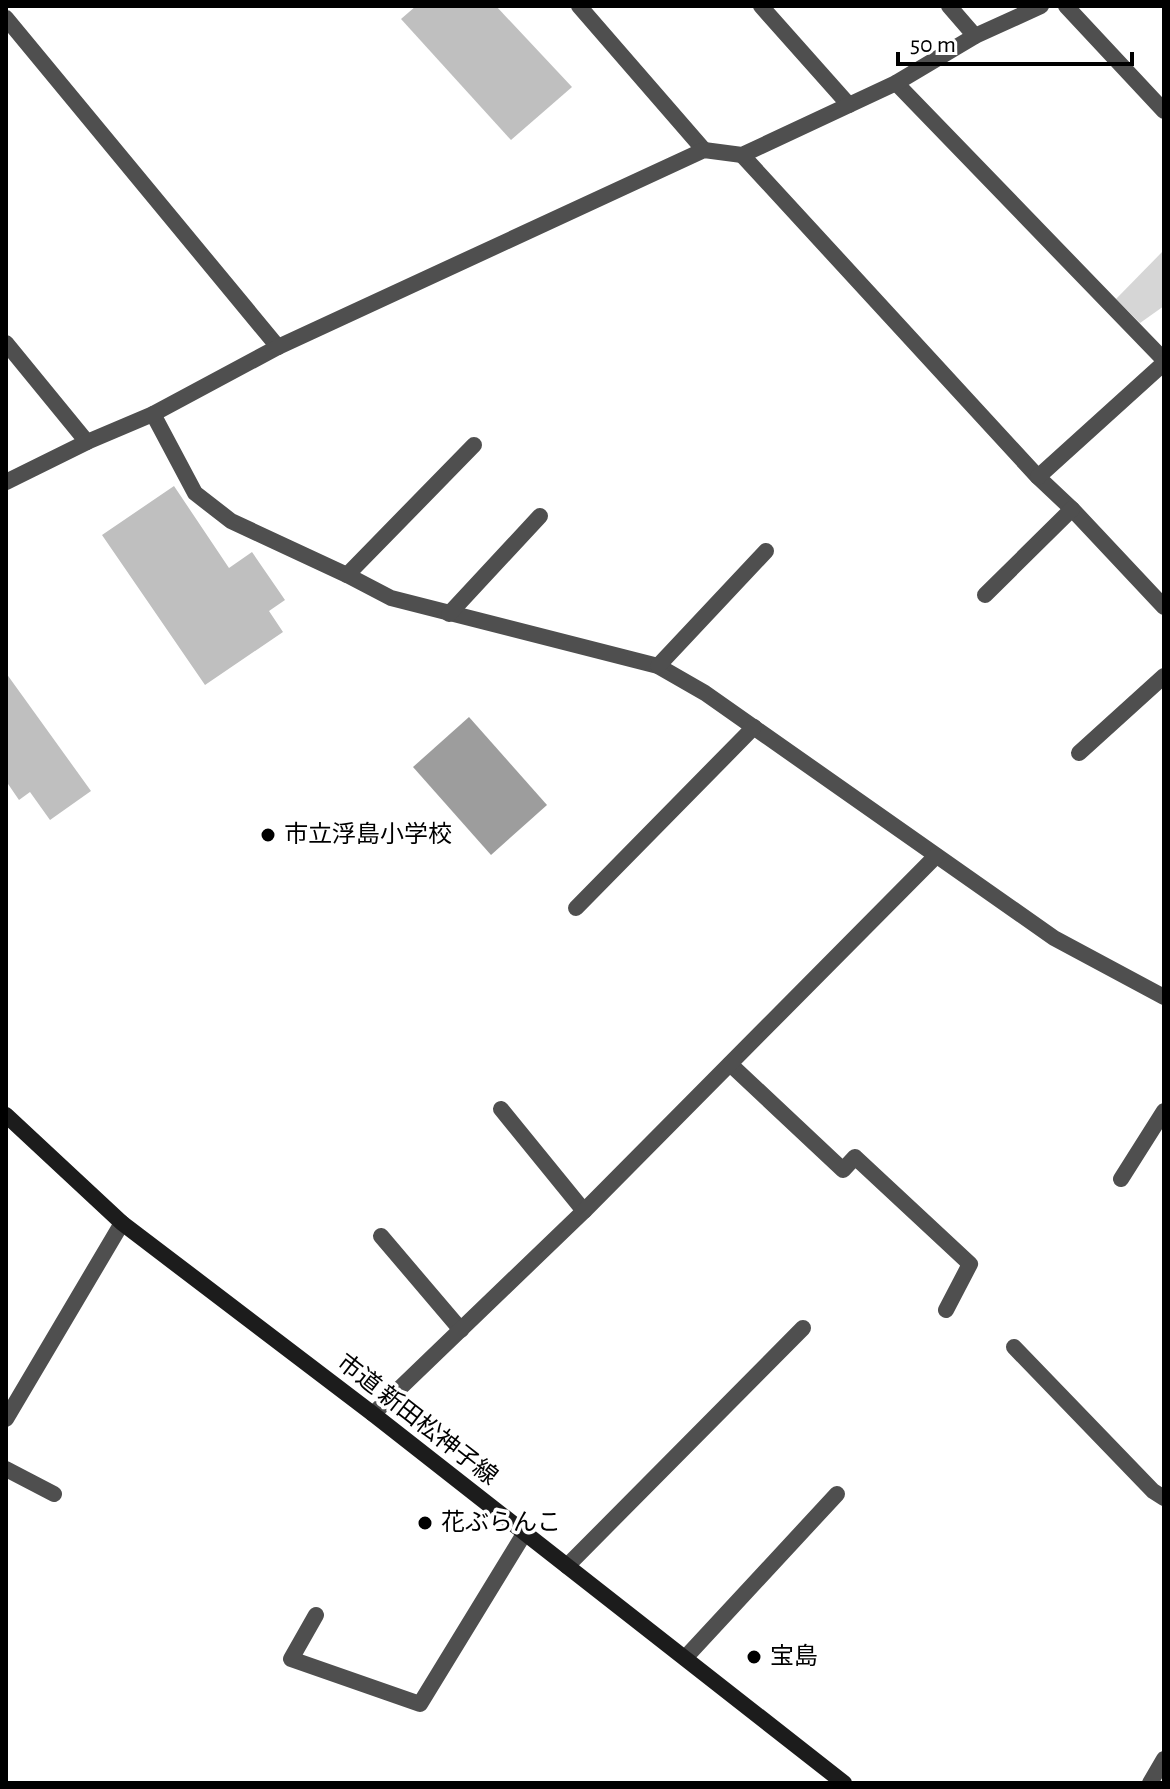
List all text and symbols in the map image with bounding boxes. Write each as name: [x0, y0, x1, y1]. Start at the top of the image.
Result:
scale bar: [898, 16, 1132, 66]
text: 50 m: [910, 33, 956, 57]
place label: 市立浮島小学校: [284, 821, 452, 847]
marker: 市立浮島小学校: [259, 826, 277, 844]
street label: 市道 新田松神子線: [332, 1349, 503, 1490]
place label: 花ぶらんこ: [441, 1509, 561, 1535]
marker: 花ぶらんこ: [416, 1514, 434, 1532]
place label: 宝島: [770, 1643, 818, 1669]
marker: 宝島: [745, 1648, 763, 1666]

